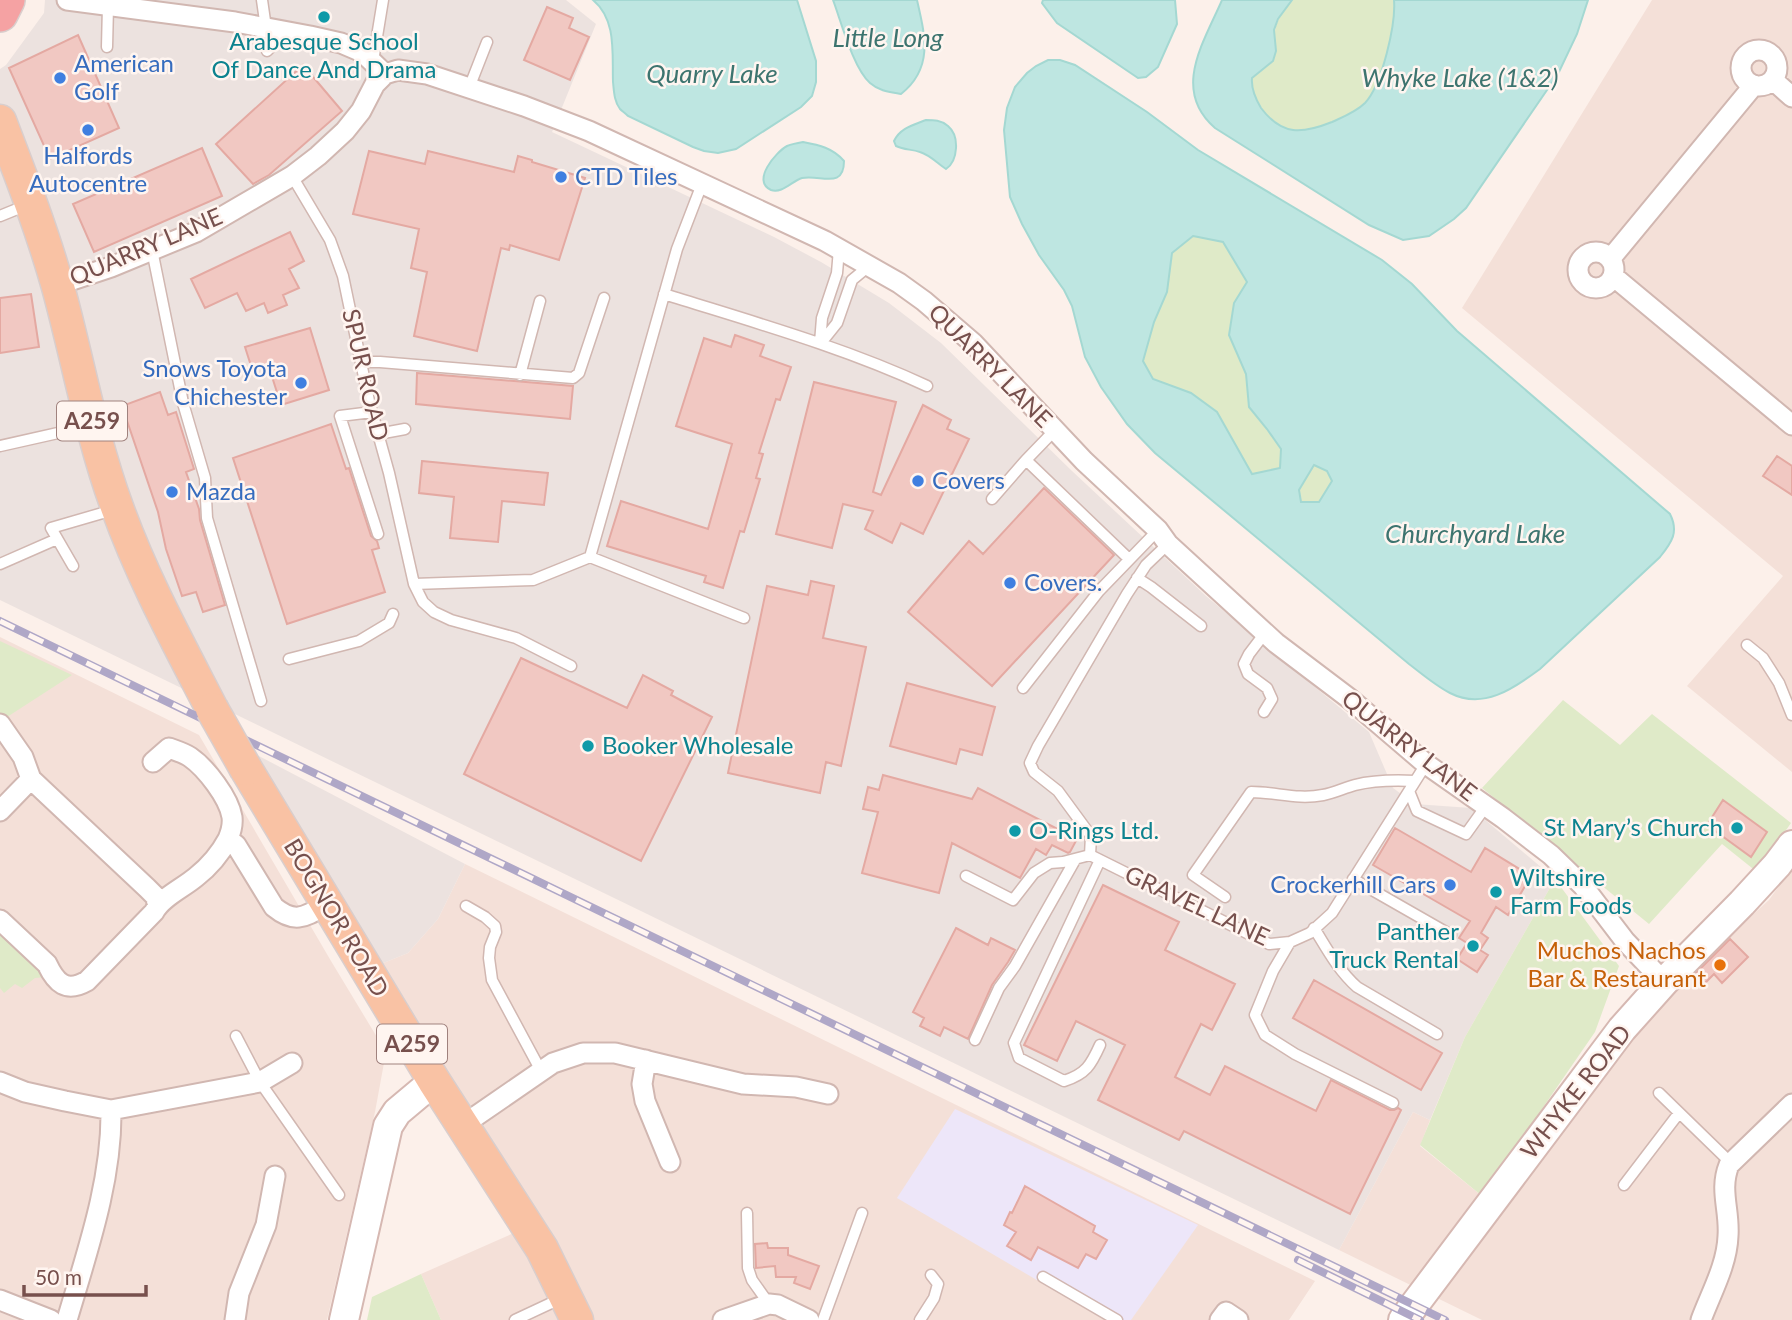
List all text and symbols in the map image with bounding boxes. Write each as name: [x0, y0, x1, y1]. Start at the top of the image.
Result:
marker: Arabesque School Of Dance And Drama: [316, 9, 332, 25]
water label: Little Long: [833, 21, 944, 53]
place label: Arabesque School Of Dance And Drama: [211, 26, 437, 83]
place label: American Golf: [74, 48, 174, 105]
water label: Quarry Lake: [646, 57, 778, 89]
water label: Whyke Lake (1&2): [1362, 61, 1558, 93]
marker: American Golf: [52, 70, 68, 86]
marker: Halfords Autocentre: [80, 122, 96, 138]
place label: Halfords Autocentre: [29, 140, 147, 197]
place label: CTD Tiles: [575, 161, 677, 190]
marker: CTD Tiles: [553, 169, 569, 185]
street label: QUARRY LANE: [65, 200, 226, 291]
street label: QUARRY LANE: [923, 297, 1059, 433]
street label: SPUR ROAD: [337, 306, 396, 443]
place label: Snows Toyota Chichester: [142, 353, 287, 410]
marker: Snows Toyota Chichester: [293, 375, 309, 391]
road number: A259: [57, 402, 127, 440]
place label: Covers: [932, 465, 1005, 494]
marker: Covers: [910, 473, 926, 489]
place label: Mazda: [186, 476, 256, 505]
marker: Mazda: [164, 484, 180, 500]
water label: Churchyard Lake: [1385, 517, 1565, 549]
place label: Covers.: [1024, 567, 1103, 596]
marker: Covers.: [1002, 575, 1018, 591]
street label: QUARRY LANE: [1337, 683, 1483, 806]
place label: Booker Wholesale: [602, 730, 794, 759]
marker: Booker Wholesale: [580, 738, 596, 754]
place label: St Mary’s Church: [1544, 812, 1723, 841]
place label: O-Rings Ltd.: [1029, 815, 1159, 844]
marker: St Mary’s Church: [1729, 820, 1745, 836]
marker: O-Rings Ltd.: [1007, 823, 1023, 839]
street label: BOGNOR ROAD: [279, 833, 396, 1001]
street label: GRAVEL LANE: [1121, 859, 1275, 951]
place label: Wiltshire Farm Foods: [1510, 862, 1632, 919]
place label: Crockerhill Cars: [1270, 869, 1436, 898]
marker: Crockerhill Cars: [1442, 877, 1458, 893]
marker: Wiltshire Farm Foods: [1488, 884, 1504, 900]
place label: Panther Truck Rental: [1329, 916, 1459, 973]
place label: Muchos Nachos Bar & Restaurant: [1528, 935, 1706, 992]
marker: Panther Truck Rental: [1465, 938, 1481, 954]
marker: Muchos Nachos Bar & Restaurant: [1712, 957, 1728, 973]
street label: WHYKE ROAD: [1513, 1018, 1636, 1164]
road number: A259: [377, 1024, 447, 1064]
scale bar: [24, 1254, 147, 1298]
text: 50 m: [35, 1264, 82, 1289]

